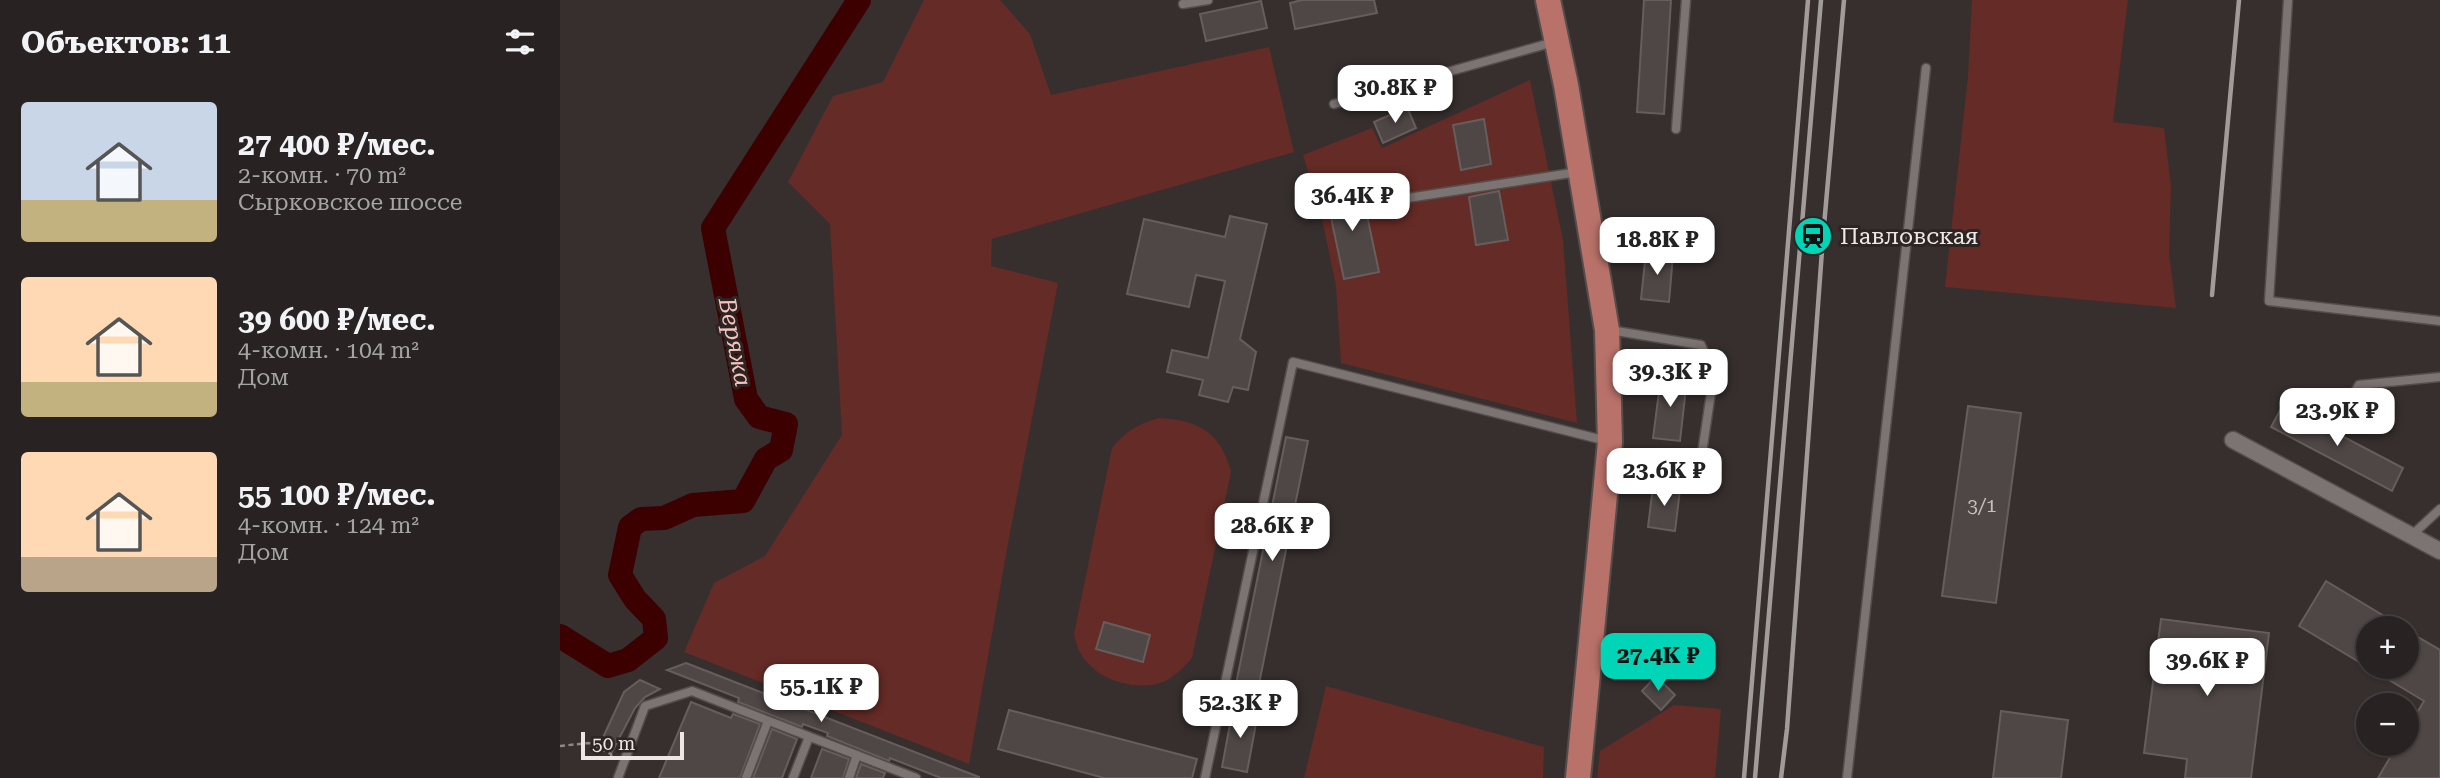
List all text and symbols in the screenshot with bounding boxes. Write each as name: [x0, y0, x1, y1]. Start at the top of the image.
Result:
icon: filters: [501, 23, 539, 61]
text: Объектов: 11: [21, 25, 231, 60]
pin: 30.8K ₽: [1330, 66, 1460, 125]
text: 30.8K ₽: [1354, 74, 1436, 101]
text: 27 400 ₽/мес.: [238, 127, 436, 162]
icon: home: [77, 130, 161, 214]
text: 2-комн. · 70 m²: [238, 162, 406, 189]
pin: 36.4K ₽: [1287, 174, 1417, 233]
text: 36.4K ₽: [1311, 182, 1393, 209]
text: Сырковское шоссе: [238, 189, 462, 216]
station icon: Павловская: [1792, 215, 1834, 257]
pin: 18.8K ₽: [1592, 218, 1722, 277]
place label: Павловская: [1840, 223, 1978, 250]
text: 18.8K ₽: [1616, 226, 1698, 253]
water label: Веряжа: [712, 294, 757, 389]
text: 39 600 ₽/мес.: [238, 302, 436, 337]
icon: home: [77, 305, 161, 389]
text: 4-комн. · 104 m²: [238, 337, 419, 364]
pin: 39.3K ₽: [1605, 350, 1735, 409]
text: 39.3K ₽: [1629, 358, 1711, 385]
text: Дом: [238, 364, 289, 391]
pin: 23.9K ₽: [2272, 388, 2402, 448]
text: 23.9K ₽: [2296, 397, 2378, 424]
pin: 23.6K ₽: [1599, 448, 1729, 508]
text: 23.6K ₽: [1623, 457, 1705, 484]
text: 55 100 ₽/мес.: [238, 477, 436, 512]
icon: home: [77, 480, 161, 564]
house number: 3/1: [1967, 494, 1997, 517]
pin: 28.6K ₽: [1207, 504, 1337, 563]
text: 4-комн. · 124 m²: [238, 512, 419, 539]
text: 28.6K ₽: [1231, 512, 1313, 539]
text: Дом: [238, 539, 289, 566]
map controls: [2356, 616, 2419, 756]
button: +: [2356, 616, 2419, 679]
pin: 27.4K ₽: [1593, 634, 1723, 693]
pin: 39.6K ₽: [2142, 638, 2272, 698]
text: 27.4K ₽: [1617, 642, 1699, 669]
text: 39.6K ₽: [2166, 647, 2248, 674]
pin: 55.1K ₽: [756, 664, 886, 724]
text: 55.1K ₽: [780, 673, 862, 700]
pin: 52.3K ₽: [1175, 680, 1305, 740]
text: 52.3K ₽: [1199, 689, 1281, 716]
button: −: [2356, 693, 2419, 756]
scale bar: [581, 729, 684, 761]
text: 50 m: [592, 732, 635, 755]

